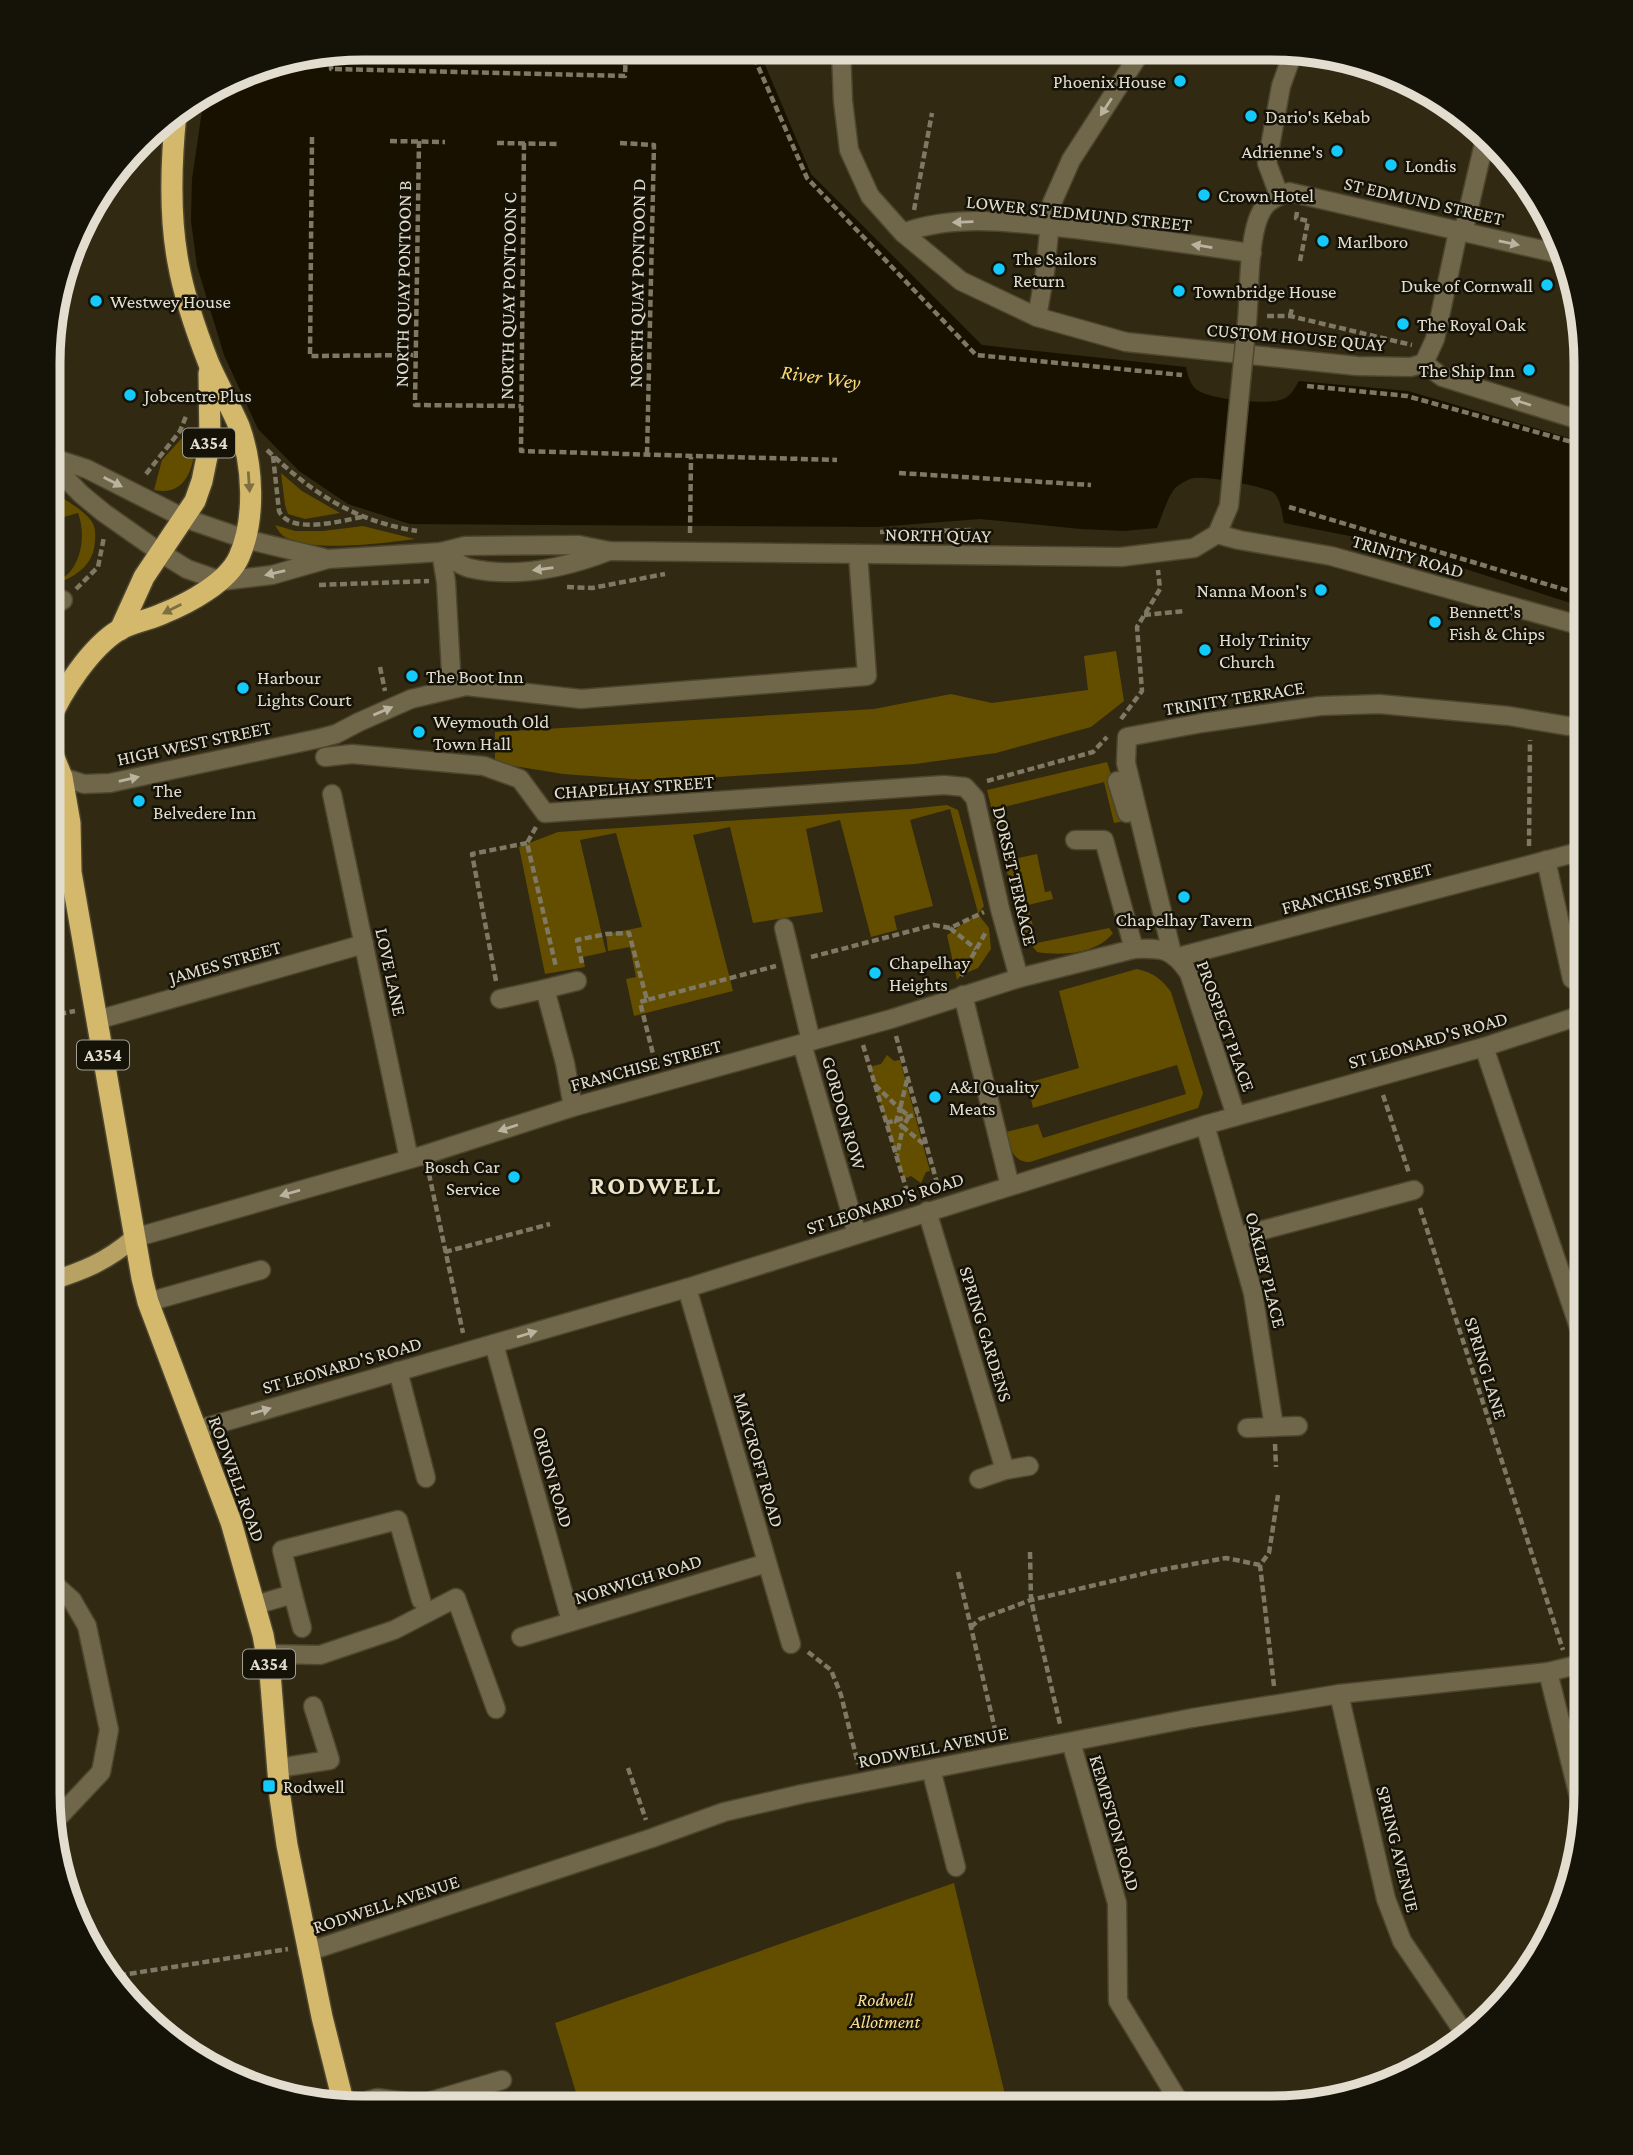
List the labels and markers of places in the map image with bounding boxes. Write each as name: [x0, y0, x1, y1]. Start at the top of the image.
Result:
place label: Phoenix House: [1053, 71, 1166, 92]
marker: Phoenix House: [1172, 73, 1188, 89]
place label: Dario's Kebab: [1265, 106, 1370, 127]
marker: Dario's Kebab: [1243, 108, 1259, 124]
place label: Adrienne's: [1242, 141, 1323, 162]
marker: Adrienne's: [1329, 143, 1345, 159]
place label: Londis: [1405, 155, 1457, 176]
marker: Londis: [1383, 157, 1399, 173]
place label: Crown Hotel: [1218, 185, 1314, 206]
marker: Crown Hotel: [1196, 187, 1212, 203]
place label: Marlboro: [1337, 231, 1408, 252]
marker: Marlboro: [1315, 233, 1331, 249]
place label: The Sailors Return: [1013, 248, 1097, 291]
marker: The Sailors Return: [991, 261, 1007, 277]
place label: Duke of Cornwall: [1401, 275, 1533, 296]
marker: Duke of Cornwall: [1539, 277, 1555, 293]
place label: Townbridge House: [1193, 281, 1336, 302]
marker: Townbridge House: [1171, 283, 1187, 299]
place label: Westwey House: [110, 291, 231, 312]
marker: Westwey House: [88, 293, 104, 309]
place label: The Royal Oak: [1417, 314, 1527, 335]
marker: The Royal Oak: [1395, 316, 1411, 332]
place label: The Ship Inn: [1419, 360, 1515, 381]
marker: The Ship Inn: [1521, 362, 1537, 378]
place label: Jobcentre Plus: [142, 385, 252, 406]
marker: Jobcentre Plus: [122, 387, 138, 403]
place label: Nanna Moon's: [1196, 580, 1307, 601]
marker: Nanna Moon's: [1313, 582, 1329, 598]
place label: Bennett's Fish & Chips: [1449, 601, 1545, 644]
marker: Bennett's Fish & Chips: [1427, 614, 1443, 630]
place label: Holy Trinity Church: [1219, 629, 1311, 672]
marker: Holy Trinity Church: [1197, 642, 1213, 658]
place label: The Boot Inn: [426, 666, 524, 687]
place label: Harbour Lights Court: [257, 667, 352, 710]
marker: The Boot Inn: [404, 668, 420, 684]
marker: Harbour Lights Court: [235, 680, 251, 696]
place label: Weymouth Old Town Hall: [433, 711, 549, 754]
marker: Weymouth Old Town Hall: [411, 724, 427, 740]
place label: The Belvedere Inn: [153, 780, 256, 823]
marker: The Belvedere Inn: [131, 793, 147, 809]
marker: Chapelhay Tavern: [1176, 889, 1192, 905]
place label: Chapelhay Tavern: [1115, 909, 1253, 930]
place label: Chapelhay Heights: [889, 952, 970, 995]
marker: Chapelhay Heights: [867, 965, 883, 981]
place label: A&I Quality Meats: [949, 1076, 1039, 1119]
marker: A&I Quality Meats: [927, 1089, 943, 1105]
place label: Bosch Car Service: [425, 1156, 500, 1199]
marker: Bosch Car Service: [506, 1169, 522, 1185]
place label: Rodwell: [283, 1776, 345, 1797]
marker: Rodwell: [261, 1778, 277, 1794]

